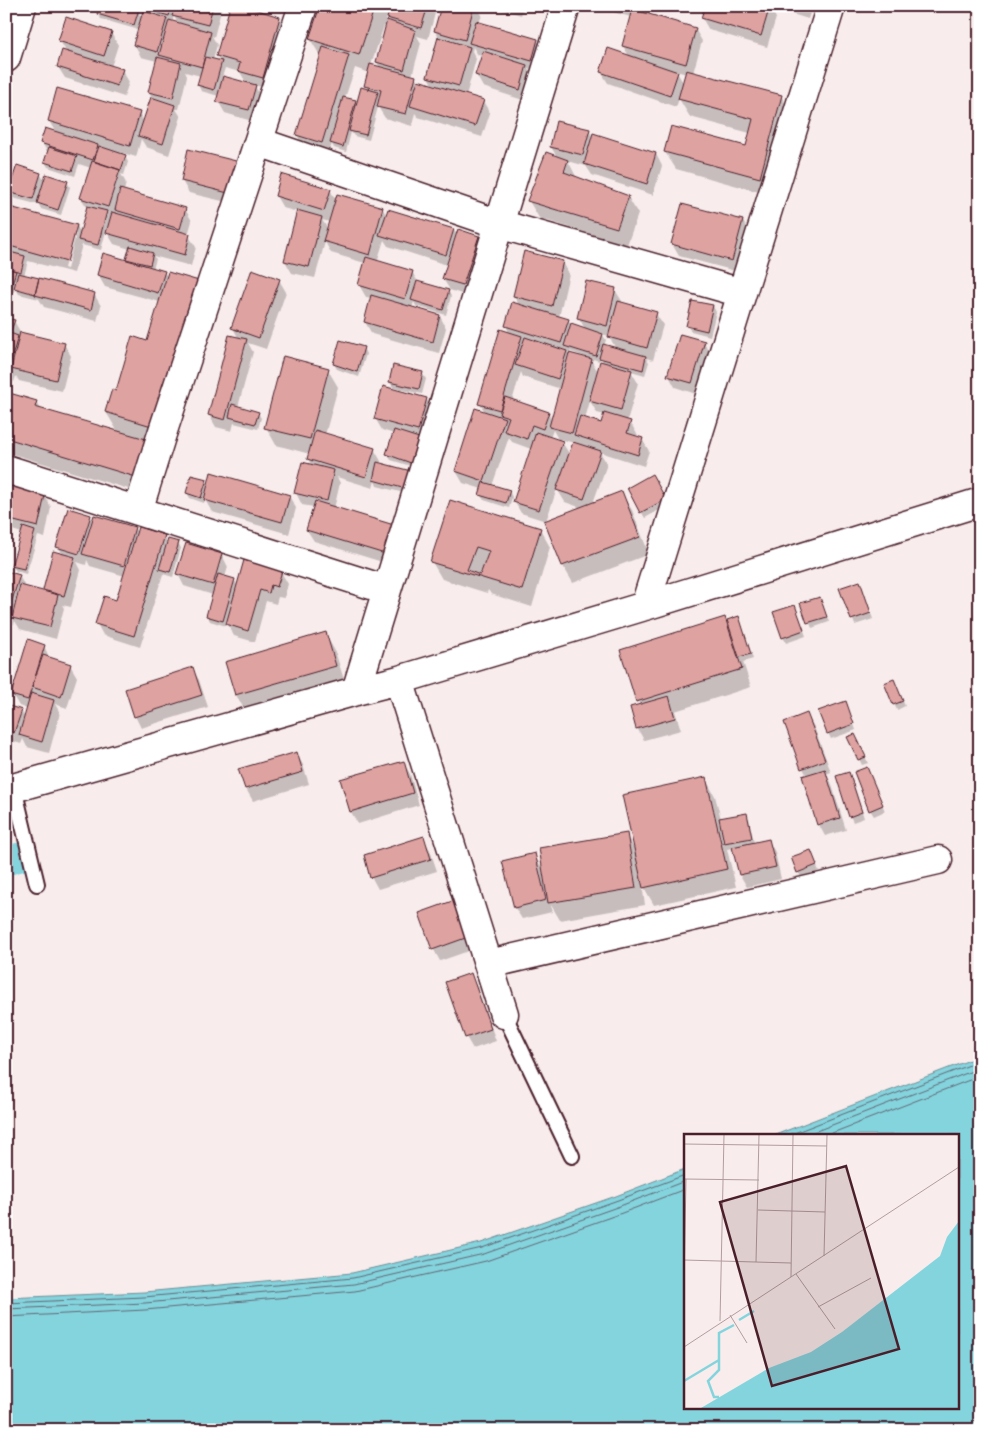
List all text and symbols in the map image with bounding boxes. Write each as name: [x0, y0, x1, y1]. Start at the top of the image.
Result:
inset map: [684, 1134, 958, 1408]

